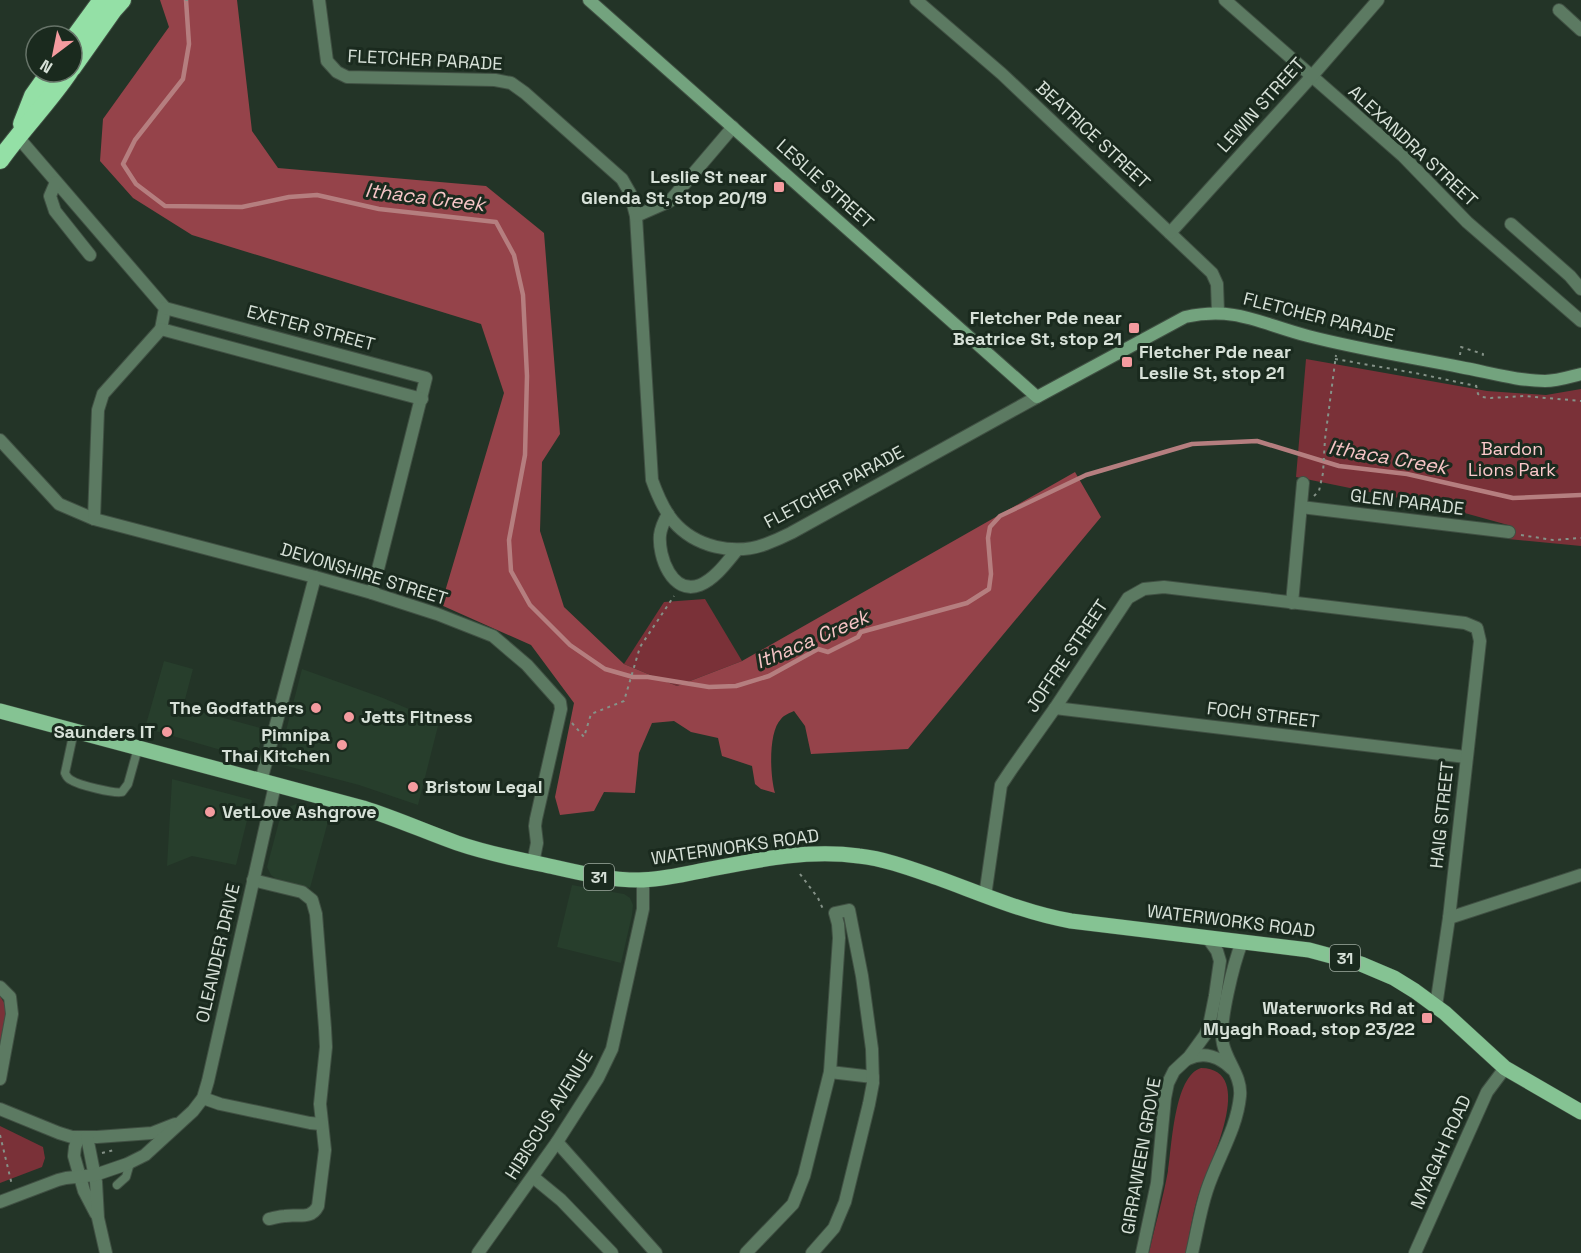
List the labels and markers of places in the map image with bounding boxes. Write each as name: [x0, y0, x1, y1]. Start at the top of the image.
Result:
place label: Leslie St near Glenda St, stop 20/19: [581, 165, 767, 209]
marker: Leslie St near Glenda St, stop 20/19: [772, 180, 786, 194]
place label: Fletcher Pde near Beatrice St, stop 21: [953, 306, 1122, 350]
marker: Fletcher Pde near Beatrice St, stop 21: [1127, 321, 1141, 335]
place label: Fletcher Pde near Leslie St, stop 21: [1139, 340, 1291, 384]
marker: Fletcher Pde near Leslie St, stop 21: [1120, 355, 1134, 369]
place label: The Godfathers: [169, 696, 304, 719]
marker: The Godfathers: [309, 701, 323, 715]
place label: Jetts Fitness: [361, 705, 473, 728]
marker: Jetts Fitness: [342, 710, 356, 724]
place label: Saunders IT: [54, 720, 155, 743]
place label: Pimnipa Thai Kitchen: [222, 723, 331, 767]
marker: Saunders IT: [160, 725, 174, 739]
marker: Pimnipa Thai Kitchen: [335, 738, 349, 752]
place label: Bristow Legal: [425, 775, 543, 798]
marker: Bristow Legal: [406, 780, 420, 794]
place label: VetLove Ashgrove: [222, 800, 377, 823]
marker: VetLove Ashgrove: [203, 805, 217, 819]
place label: Waterworks Rd at Myagh Road, stop 23/22: [1203, 996, 1415, 1040]
marker: Waterworks Rd at Myagh Road, stop 23/22: [1420, 1011, 1434, 1025]

